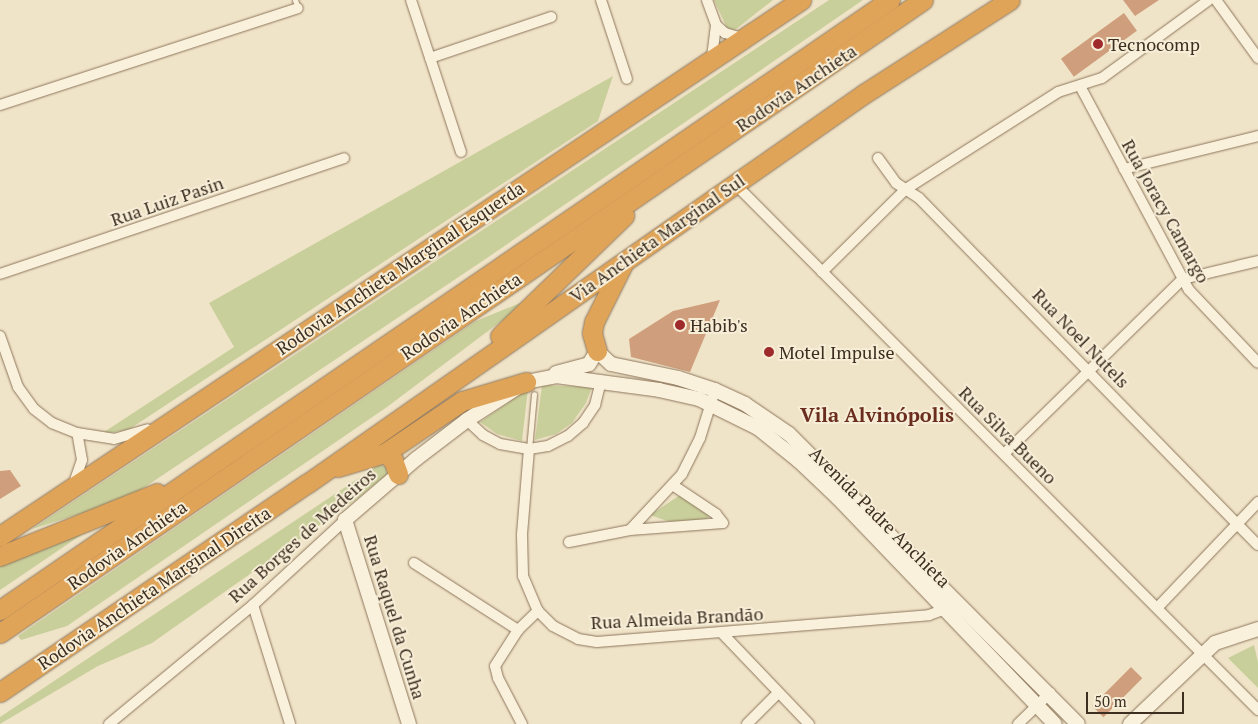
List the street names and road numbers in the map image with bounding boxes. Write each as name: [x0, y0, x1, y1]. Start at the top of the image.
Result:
street label: Rodovia Anchieta: [732, 40, 860, 136]
street label: Rua Joracy Camargo: [1118, 135, 1214, 287]
street label: Via Anchieta Marginal Sul: [565, 169, 749, 307]
street label: Rua Luiz Pasin: [108, 172, 226, 230]
street label: Rodovia Anchieta Marginal Esquerda: [272, 177, 528, 359]
street label: Rodovia Anchieta: [397, 268, 525, 364]
street label: Rua Noel Nutels: [1028, 284, 1134, 392]
street label: Rua Silva Bueno: [955, 382, 1061, 488]
street label: Avenida Padre Anchieta: [805, 442, 955, 592]
street label: Rua Borges de Medeiros: [224, 463, 380, 607]
street label: Rodovia Anchieta: [63, 496, 191, 594]
street label: Rodovia Anchieta Marginal Direita: [33, 502, 275, 674]
street label: Rua Raquel da Cunha: [360, 532, 430, 702]
street label: Rua Almeida Brandão: [590, 603, 764, 633]

